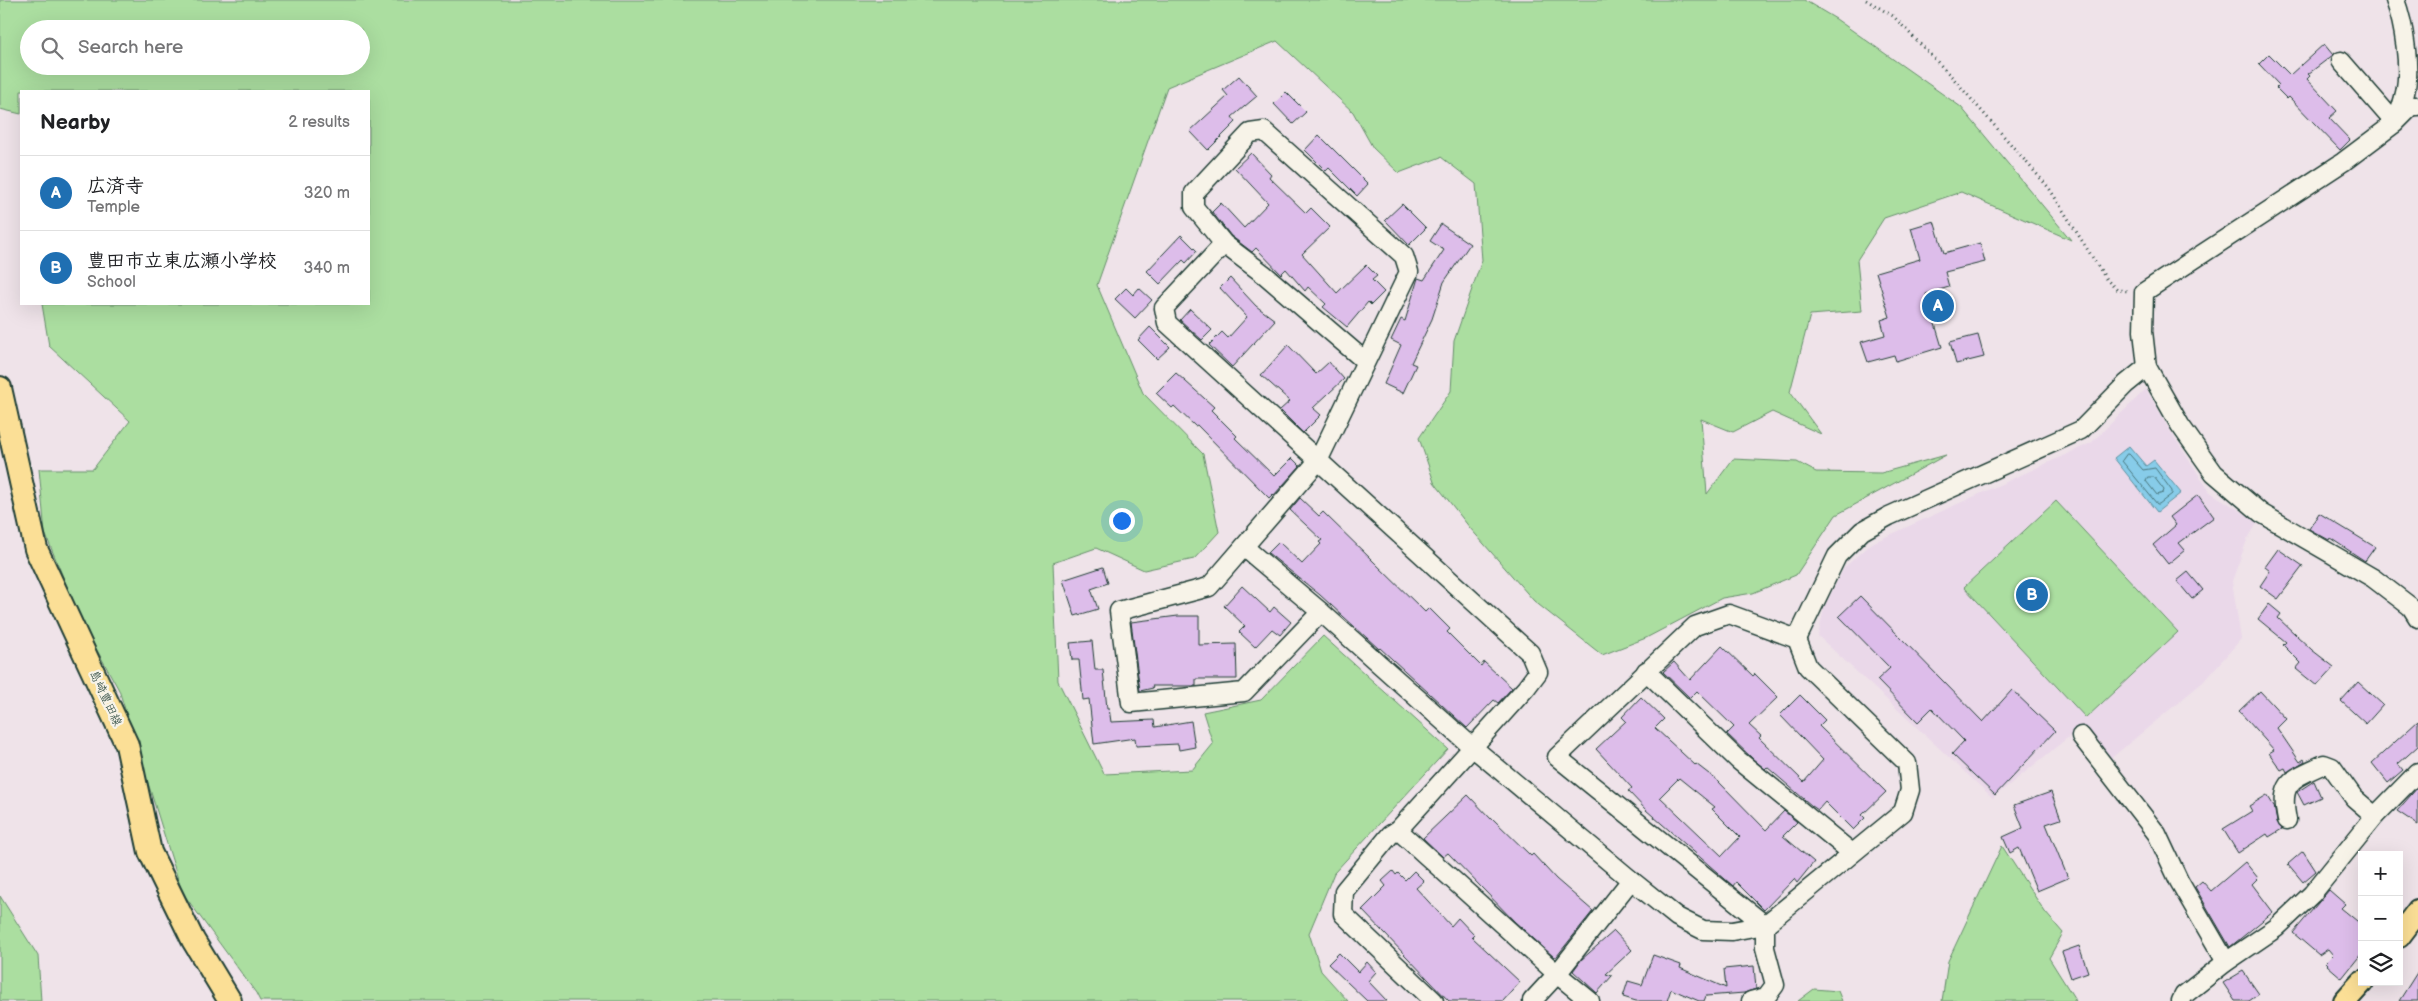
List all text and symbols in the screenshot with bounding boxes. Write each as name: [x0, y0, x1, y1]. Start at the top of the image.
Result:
search box: [20, 20, 370, 75]
icon: search: [38, 34, 66, 62]
text: Search here: [78, 36, 183, 59]
text: Nearby: [40, 110, 110, 135]
text: 2 results: [288, 113, 350, 132]
text: 広済寺: [87, 175, 144, 198]
text: A: [51, 184, 61, 203]
text: 320 m: [304, 184, 350, 203]
text: Temple: [87, 198, 140, 217]
text: 豊田市立東広瀬小学校: [87, 250, 277, 273]
text: B: [50, 259, 62, 278]
text: 340 m: [303, 259, 350, 278]
text: School: [87, 273, 136, 292]
pin: A: [1922, 287, 1954, 325]
your location: [1109, 508, 1135, 534]
pin: B: [2016, 576, 2048, 614]
street label: 島崎豊田線: [86, 668, 125, 729]
map controls: [2358, 851, 2403, 986]
button: +: [2358, 851, 2403, 896]
button: −: [2358, 896, 2403, 941]
button: layers: [2358, 941, 2403, 986]

